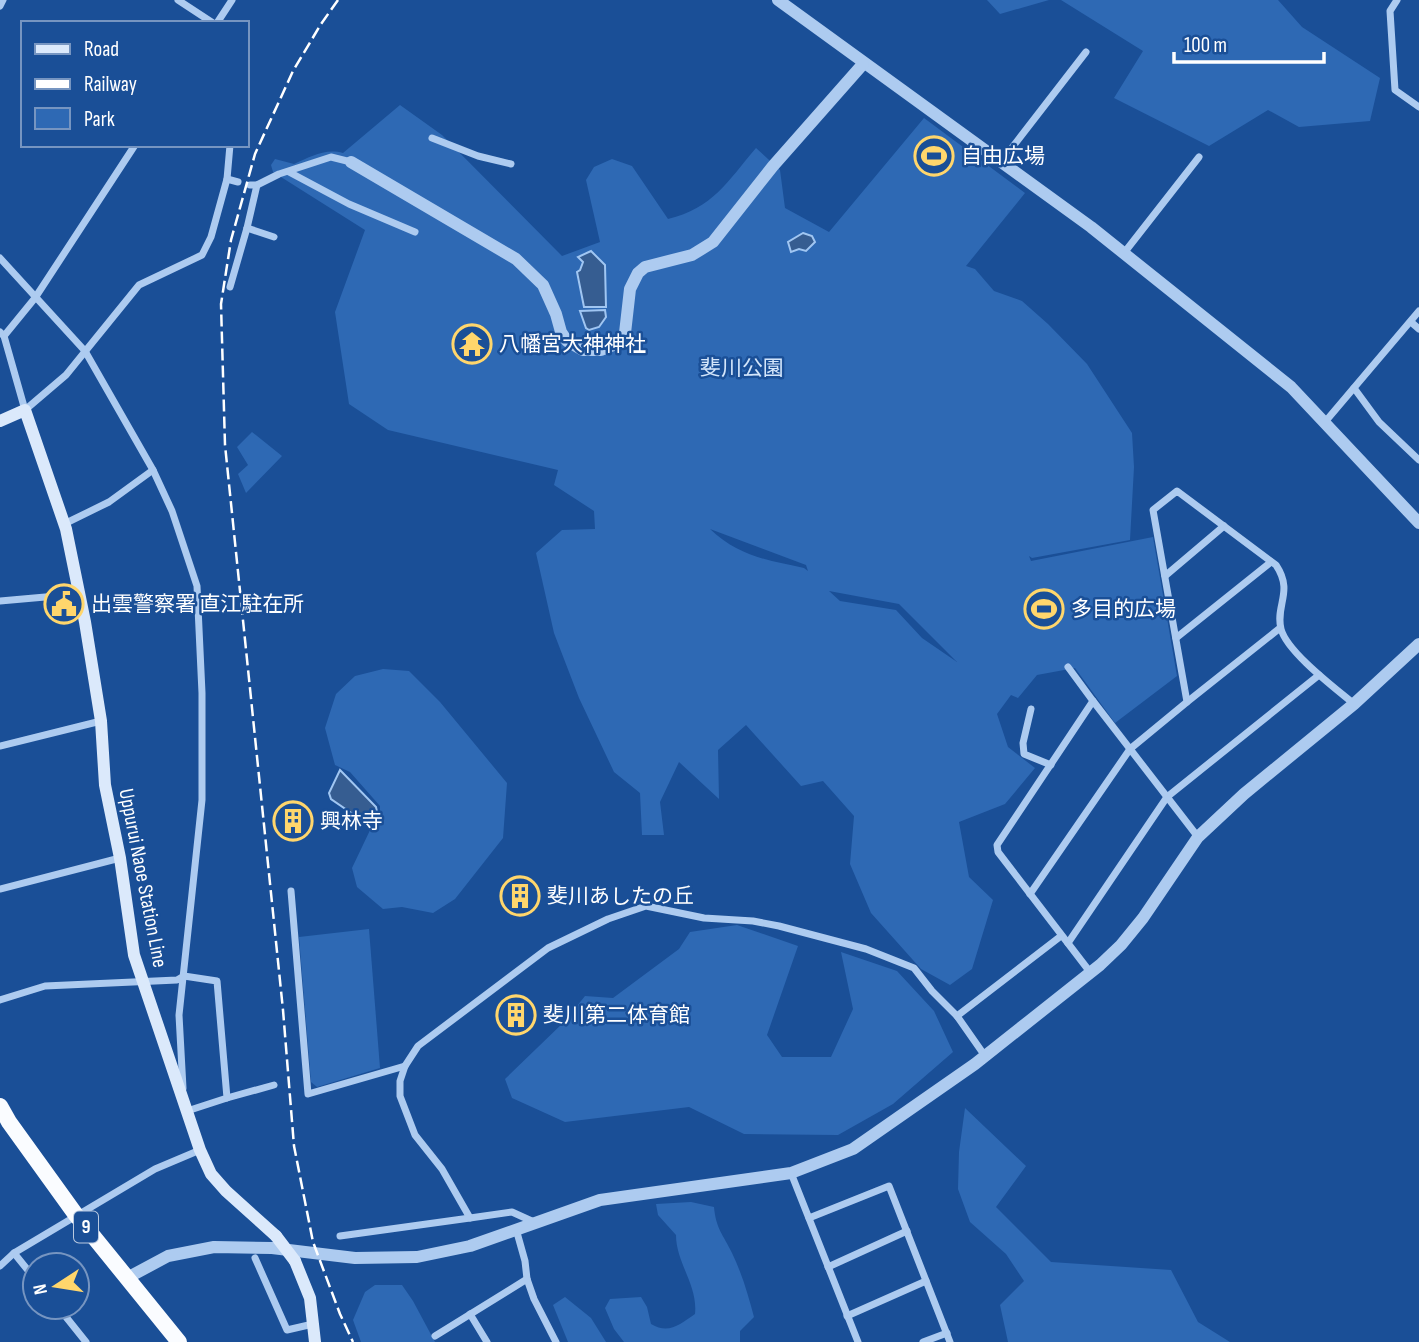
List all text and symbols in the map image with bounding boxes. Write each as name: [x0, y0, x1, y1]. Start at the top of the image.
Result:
legend: [21, 21, 248, 147]
scale bar: [1174, 21, 1324, 65]
text: 100 m: [1184, 33, 1227, 58]
text: Road: [84, 37, 119, 62]
text: Railway: [84, 72, 137, 97]
text: Park: [84, 107, 115, 132]
sports icon: 自由広場: [913, 135, 955, 177]
place label: 自由広場: [961, 144, 1045, 169]
temple icon: 八幡宮大神神社: [451, 323, 493, 365]
place label: 八幡宮大神神社: [499, 332, 646, 357]
park label: 斐川公園: [700, 356, 784, 381]
public building icon: 出雲警察署 直江駐在所: [43, 583, 85, 625]
sports icon: 多目的広場: [1023, 588, 1065, 630]
place label: 出雲警察署 直江駐在所: [91, 592, 304, 617]
place label: 多目的広場: [1071, 597, 1176, 622]
street label: Uppurui Naoe Station Line: [113, 786, 173, 970]
building icon: 興林寺: [272, 800, 314, 842]
place label: 興林寺: [320, 809, 383, 834]
building icon: 斐川あしたの丘: [499, 875, 541, 917]
place label: 斐川あしたの丘: [547, 884, 694, 909]
building icon: 斐川第二体育館: [495, 994, 537, 1036]
place label: 斐川第二体育館: [543, 1003, 690, 1028]
road number: 9: [74, 1212, 98, 1242]
north arrow: [21, 1251, 91, 1321]
text: N: [29, 1282, 53, 1297]

